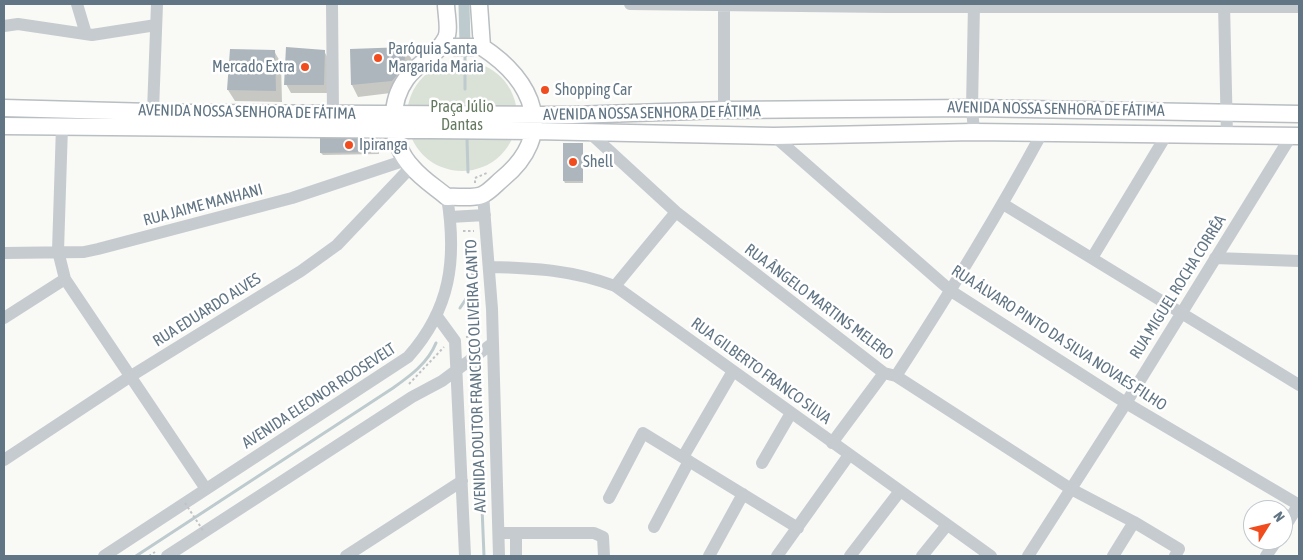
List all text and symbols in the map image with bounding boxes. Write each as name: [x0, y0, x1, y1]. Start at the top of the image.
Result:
place label: Paróquia Santa Margarida Maria: [388, 39, 484, 77]
marker: Paróquia Santa Margarida Maria: [372, 52, 384, 64]
place label: Mercado Extra: [212, 57, 295, 77]
marker: Mercado Extra: [299, 61, 311, 73]
place label: Shopping Car: [555, 80, 632, 100]
marker: Shopping Car: [539, 84, 551, 96]
park label: Praça Júlio Dantas: [430, 97, 494, 135]
street label: AVENIDA NOSSA SENHORA DE FÁTIMA: [947, 98, 1165, 120]
street label: AVENIDA NOSSA SENHORA DE FÁTIMA: [138, 101, 356, 123]
street label: AVENIDA NOSSA SENHORA DE FÁTIMA: [543, 102, 761, 124]
place label: Ipiranga: [359, 135, 408, 155]
marker: Ipiranga: [343, 139, 355, 151]
place label: Shell: [583, 152, 613, 172]
marker: Shell: [567, 156, 579, 168]
street label: RUA JAIME MANHANI: [141, 180, 265, 230]
street label: RUA MIGUEL ROCHA CORRÊA: [1126, 212, 1230, 362]
street label: AVENIDA DOUTOR FRANCISCO OLIVEIRA CANTO: [462, 239, 490, 513]
street label: RUA ÂNGELO MARTINS MELERO: [741, 240, 897, 364]
street label: RUA ÁLVARO PINTO DA SILVA NOVAES FILHO: [948, 261, 1170, 415]
street label: RUA EDUARDO ALVES: [150, 269, 264, 351]
street label: RUA GILBERTO FRANCO SILVA: [687, 314, 835, 428]
street label: AVENIDA ELEONOR ROOSEVELT: [239, 339, 399, 453]
north arrow: [1243, 500, 1293, 550]
text: N: [1270, 509, 1288, 525]

